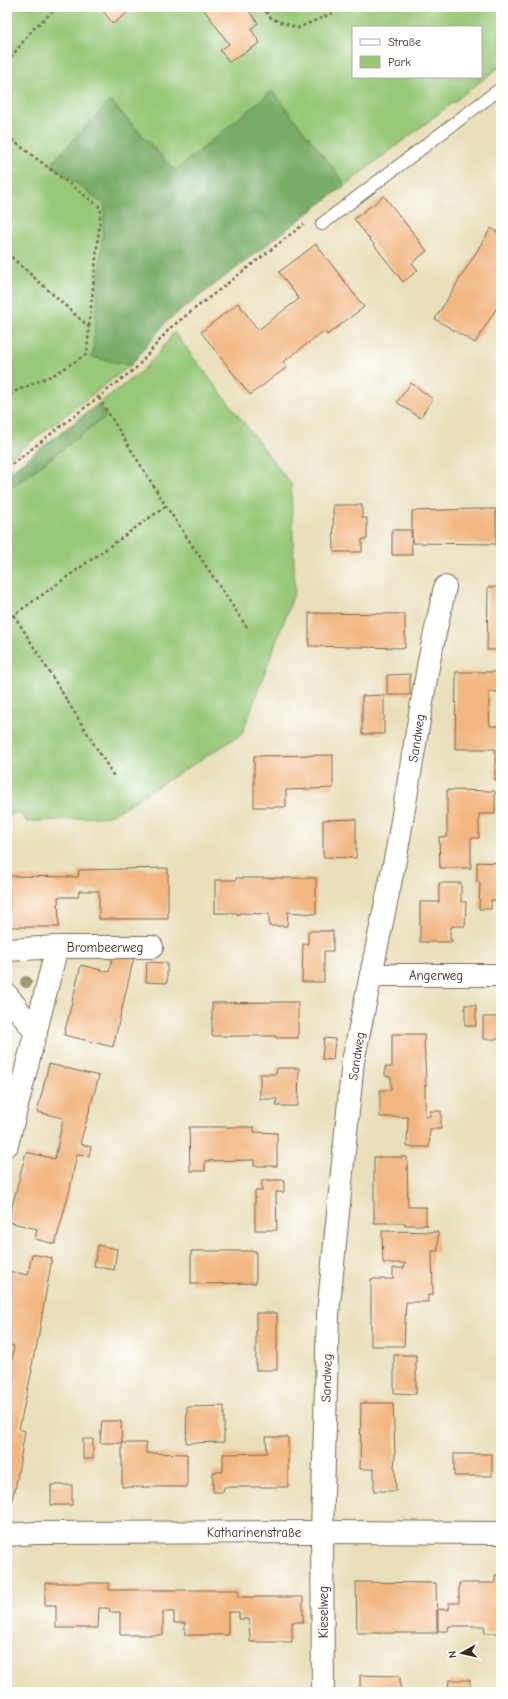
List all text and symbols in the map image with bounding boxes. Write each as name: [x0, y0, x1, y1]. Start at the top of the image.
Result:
legend: [352, 26, 482, 78]
text: Straße: [388, 35, 421, 49]
text: Park: [388, 55, 411, 69]
street label: Sandweg: [405, 713, 428, 763]
street label: Brombeerweg: [67, 940, 143, 955]
street label: Angerweg: [409, 968, 463, 983]
street label: Sandweg: [345, 1031, 368, 1081]
street label: Sandweg: [318, 1353, 335, 1403]
street label: Katharinenstraße: [207, 1525, 302, 1540]
street label: Kieselweg: [316, 1586, 331, 1638]
north arrow: [442, 1633, 482, 1673]
text: N: [446, 1650, 460, 1659]

